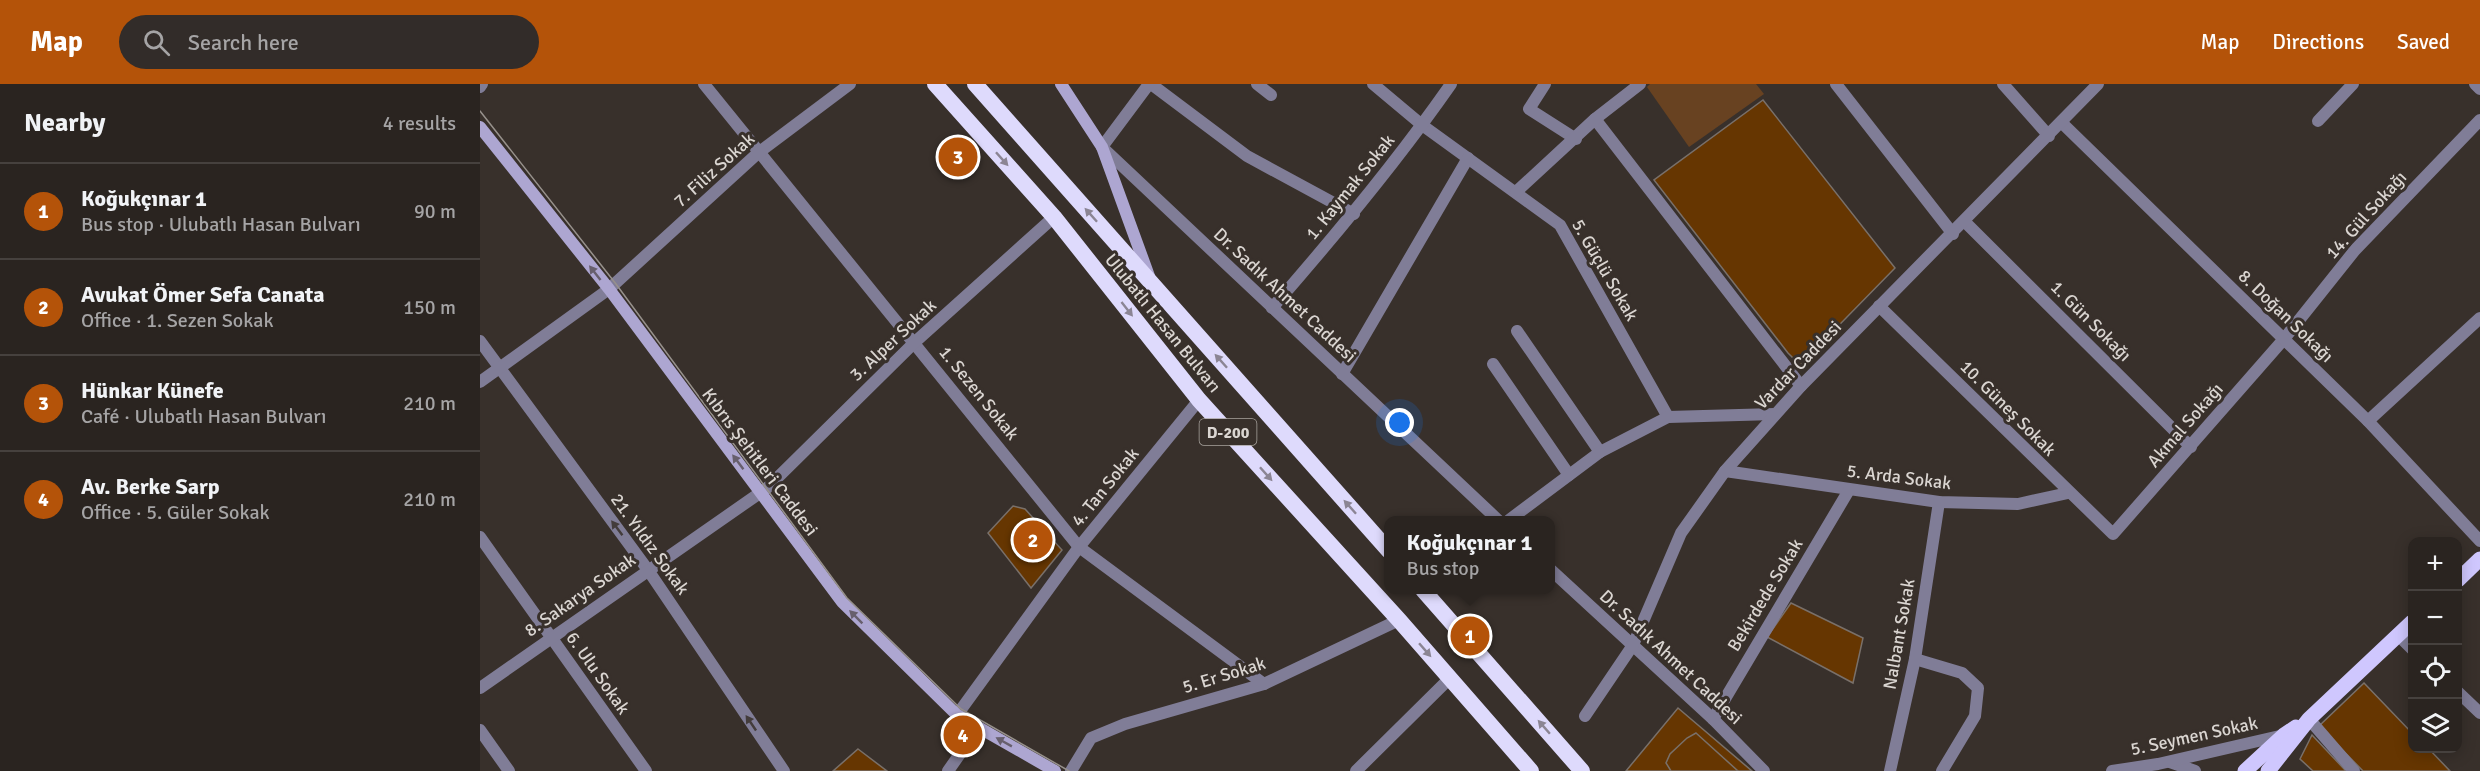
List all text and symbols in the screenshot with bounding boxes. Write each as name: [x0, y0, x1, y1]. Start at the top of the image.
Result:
search box: [119, 15, 539, 69]
text: Map: [30, 25, 83, 59]
icon: search: [140, 26, 173, 59]
text: Search here: [188, 29, 299, 56]
text: Map: [2201, 29, 2239, 55]
text: Directions: [2272, 29, 2364, 55]
text: Saved: [2397, 29, 2450, 55]
text: Nearby: [24, 107, 105, 139]
text: 4 results: [383, 111, 456, 136]
street label: 7. Filiz Sokak: [669, 128, 759, 212]
street label: 1. Kaymak Sokak: [1301, 130, 1399, 244]
pin: 3: [938, 134, 978, 180]
one-way arrow: [995, 151, 1008, 166]
street label: 14. Gül Sokağı: [2321, 167, 2411, 263]
text: Koğukçınar 1: [81, 185, 207, 212]
text: 1: [38, 199, 49, 224]
text: 90 m: [414, 199, 456, 224]
one-way arrow: [1085, 208, 1098, 223]
text: Bus stop · Ulubatlı Hasan Bulvarı: [81, 212, 361, 237]
street label: 5. Güçlü Sokak: [1567, 215, 1643, 325]
street label: Dr. Sadık Ahmet Caddesi: [1209, 223, 1361, 367]
street label: Ulubatlı Hasan Bulvarı: [1100, 249, 1226, 397]
one-way arrow: [590, 265, 602, 280]
street label: 8. Doğan Sokağı: [2234, 265, 2338, 367]
street label: 1. Gün Sokağı: [2046, 276, 2136, 366]
text: Avukat Ömer Sefa Canata: [81, 281, 325, 308]
street label: 3. Alper Sokak: [845, 294, 941, 386]
text: 2: [38, 295, 49, 320]
text: 150 m: [403, 295, 456, 320]
one-way arrow: [1120, 301, 1133, 317]
text: Office · 1. Sezen Sokak: [81, 308, 273, 333]
street label: Vardar Caddesi: [1750, 316, 1846, 414]
street label: 1. Sezen Sokak: [934, 342, 1024, 444]
one-way arrow: [1215, 354, 1228, 369]
street label: 10. Güneş Sokak: [1955, 355, 2061, 461]
text: Hünkar Künefe: [81, 377, 224, 404]
street label: Akmal Sokağı: [2142, 378, 2228, 472]
street label: Kıbrıs Şehitleri Caddesi: [697, 384, 823, 540]
text: 3: [38, 391, 49, 416]
text: 210 m: [403, 391, 456, 416]
text: Café · Ulubatlı Hasan Bulvarı: [81, 404, 326, 429]
your location: [1385, 408, 1414, 437]
road number: D-200: [1200, 419, 1257, 445]
street label: 4. Tan Sokak: [1066, 443, 1144, 531]
one-way arrow: [732, 455, 744, 470]
street label: 5. Arda Sokak: [1846, 460, 1952, 494]
one-way arrow: [1259, 466, 1272, 481]
text: Av. Berke Sarp: [81, 473, 220, 500]
text: 4: [38, 487, 49, 512]
text: 210 m: [403, 487, 456, 512]
street label: 21. Yıldız Sokak: [606, 489, 694, 599]
text: Office · 5. Güler Sokak: [81, 500, 270, 525]
one-way arrow: [1344, 500, 1357, 515]
popup: [1384, 516, 1555, 594]
pin: 2: [1014, 518, 1052, 562]
one-way arrow: [611, 520, 623, 535]
text: Koğukçınar 1: [1407, 529, 1532, 556]
street label: Bekirdede Sokak: [1723, 535, 1807, 655]
map controls: [2408, 537, 2462, 753]
button: +: [2408, 537, 2462, 591]
street label: 8. Sakarya Sokak: [520, 549, 640, 641]
text: Bus stop: [1407, 556, 1479, 581]
street label: Nalbant Sokak: [1878, 577, 1920, 691]
street label: Dr. Sadık Ahmet Caddesi: [1595, 585, 1747, 729]
button: −: [2408, 591, 2462, 645]
one-way arrow: [850, 610, 864, 624]
pin: 1: [1450, 614, 1490, 658]
street label: 6. Ulu Sokak: [561, 627, 635, 719]
one-way arrow: [1418, 642, 1432, 657]
button: locate: [2408, 645, 2462, 699]
street label: 5. Er Sokak: [1180, 652, 1268, 698]
button: layers: [2408, 699, 2462, 753]
pin: 4: [944, 712, 982, 758]
street label: 5. Seymen Sokak: [2128, 712, 2260, 760]
one-way arrow: [745, 715, 757, 731]
one-way arrow: [1538, 720, 1551, 735]
one-way arrow: [995, 737, 1012, 747]

